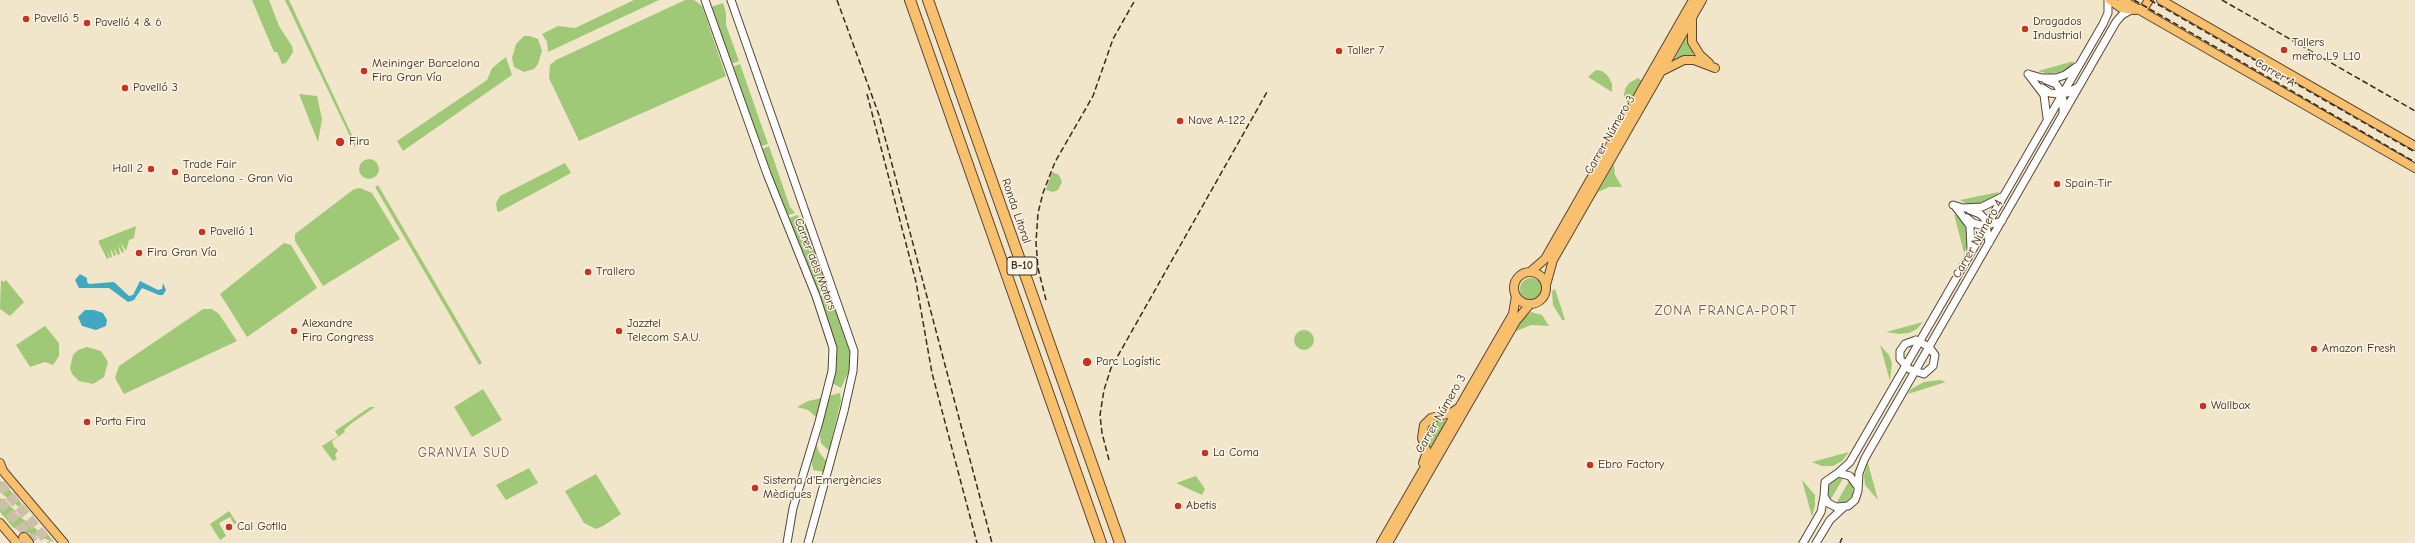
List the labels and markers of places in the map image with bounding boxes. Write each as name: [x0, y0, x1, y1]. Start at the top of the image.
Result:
place label: Pavelló 5: [34, 12, 79, 26]
marker: Pavelló 5: [21, 14, 31, 24]
place label: Dragados Industrial: [2033, 15, 2082, 43]
place label: Pavelló 4 & 6: [95, 16, 162, 30]
marker: Pavelló 4 & 6: [82, 18, 92, 28]
marker: Dragados Industrial: [2020, 24, 2030, 34]
place label: Tallers metro L9 L10: [2292, 36, 2361, 64]
place label: Taller 7: [1347, 44, 1384, 58]
marker: Tallers metro L9 L10: [2279, 45, 2289, 55]
marker: Taller 7: [1334, 46, 1344, 56]
place label: Meininger Barcelona Fira Gran Vía: [372, 57, 480, 85]
marker: Meininger Barcelona Fira Gran Vía: [359, 66, 369, 76]
place label: Pavelló 3: [133, 81, 178, 95]
marker: Pavelló 3: [120, 83, 130, 93]
place label: Nave A-122: [1188, 114, 1246, 128]
marker: Nave A-122: [1175, 116, 1185, 126]
place label: Fira: [349, 135, 369, 149]
marker: Fira: [334, 136, 346, 148]
place label: Trade Fair Barcelona - Gran Via: [183, 158, 293, 186]
place label: Hall 2: [113, 162, 143, 176]
marker: Hall 2: [146, 164, 156, 174]
marker: Trade Fair Barcelona - Gran Via: [170, 167, 180, 177]
place label: Spain-Tir: [2065, 177, 2111, 191]
marker: Spain-Tir: [2052, 179, 2062, 189]
place label: Pavelló 1: [210, 225, 254, 239]
marker: Pavelló 1: [197, 227, 207, 237]
place label: Fira Gran Vía: [147, 246, 217, 260]
marker: Fira Gran Vía: [134, 248, 144, 258]
place label: Trallero: [596, 265, 635, 279]
marker: Trallero: [583, 267, 593, 277]
place label: Alexandre Fira Congress: [302, 317, 374, 345]
place label: Jazztel Telecom S.A.U.: [627, 317, 700, 345]
marker: Alexandre Fira Congress: [289, 326, 299, 336]
marker: Jazztel Telecom S.A.U.: [614, 326, 624, 336]
place label: Amazon Fresh: [2322, 342, 2396, 356]
marker: Amazon Fresh: [2309, 344, 2319, 354]
place label: Parc Logístic: [1096, 355, 1161, 369]
marker: Parc Logístic: [1081, 356, 1093, 368]
place label: Wallbox: [2211, 399, 2250, 413]
marker: Wallbox: [2198, 401, 2208, 411]
place label: Porta Fira: [95, 415, 146, 429]
marker: Porta Fira: [82, 417, 92, 427]
place label: La Coma: [1213, 446, 1259, 460]
marker: La Coma: [1200, 448, 1210, 458]
place label: Ebro Factory: [1598, 458, 1664, 472]
marker: Ebro Factory: [1585, 460, 1595, 470]
place label: Sistema d'Emergències Mèdiques: [763, 474, 881, 502]
marker: Sistema d'Emergències Mèdiques: [750, 483, 760, 493]
place label: Abetis: [1186, 499, 1217, 513]
marker: Abetis: [1173, 501, 1183, 511]
place label: Cal Gotlla: [237, 520, 287, 534]
marker: Cal Gotlla: [224, 522, 234, 532]

